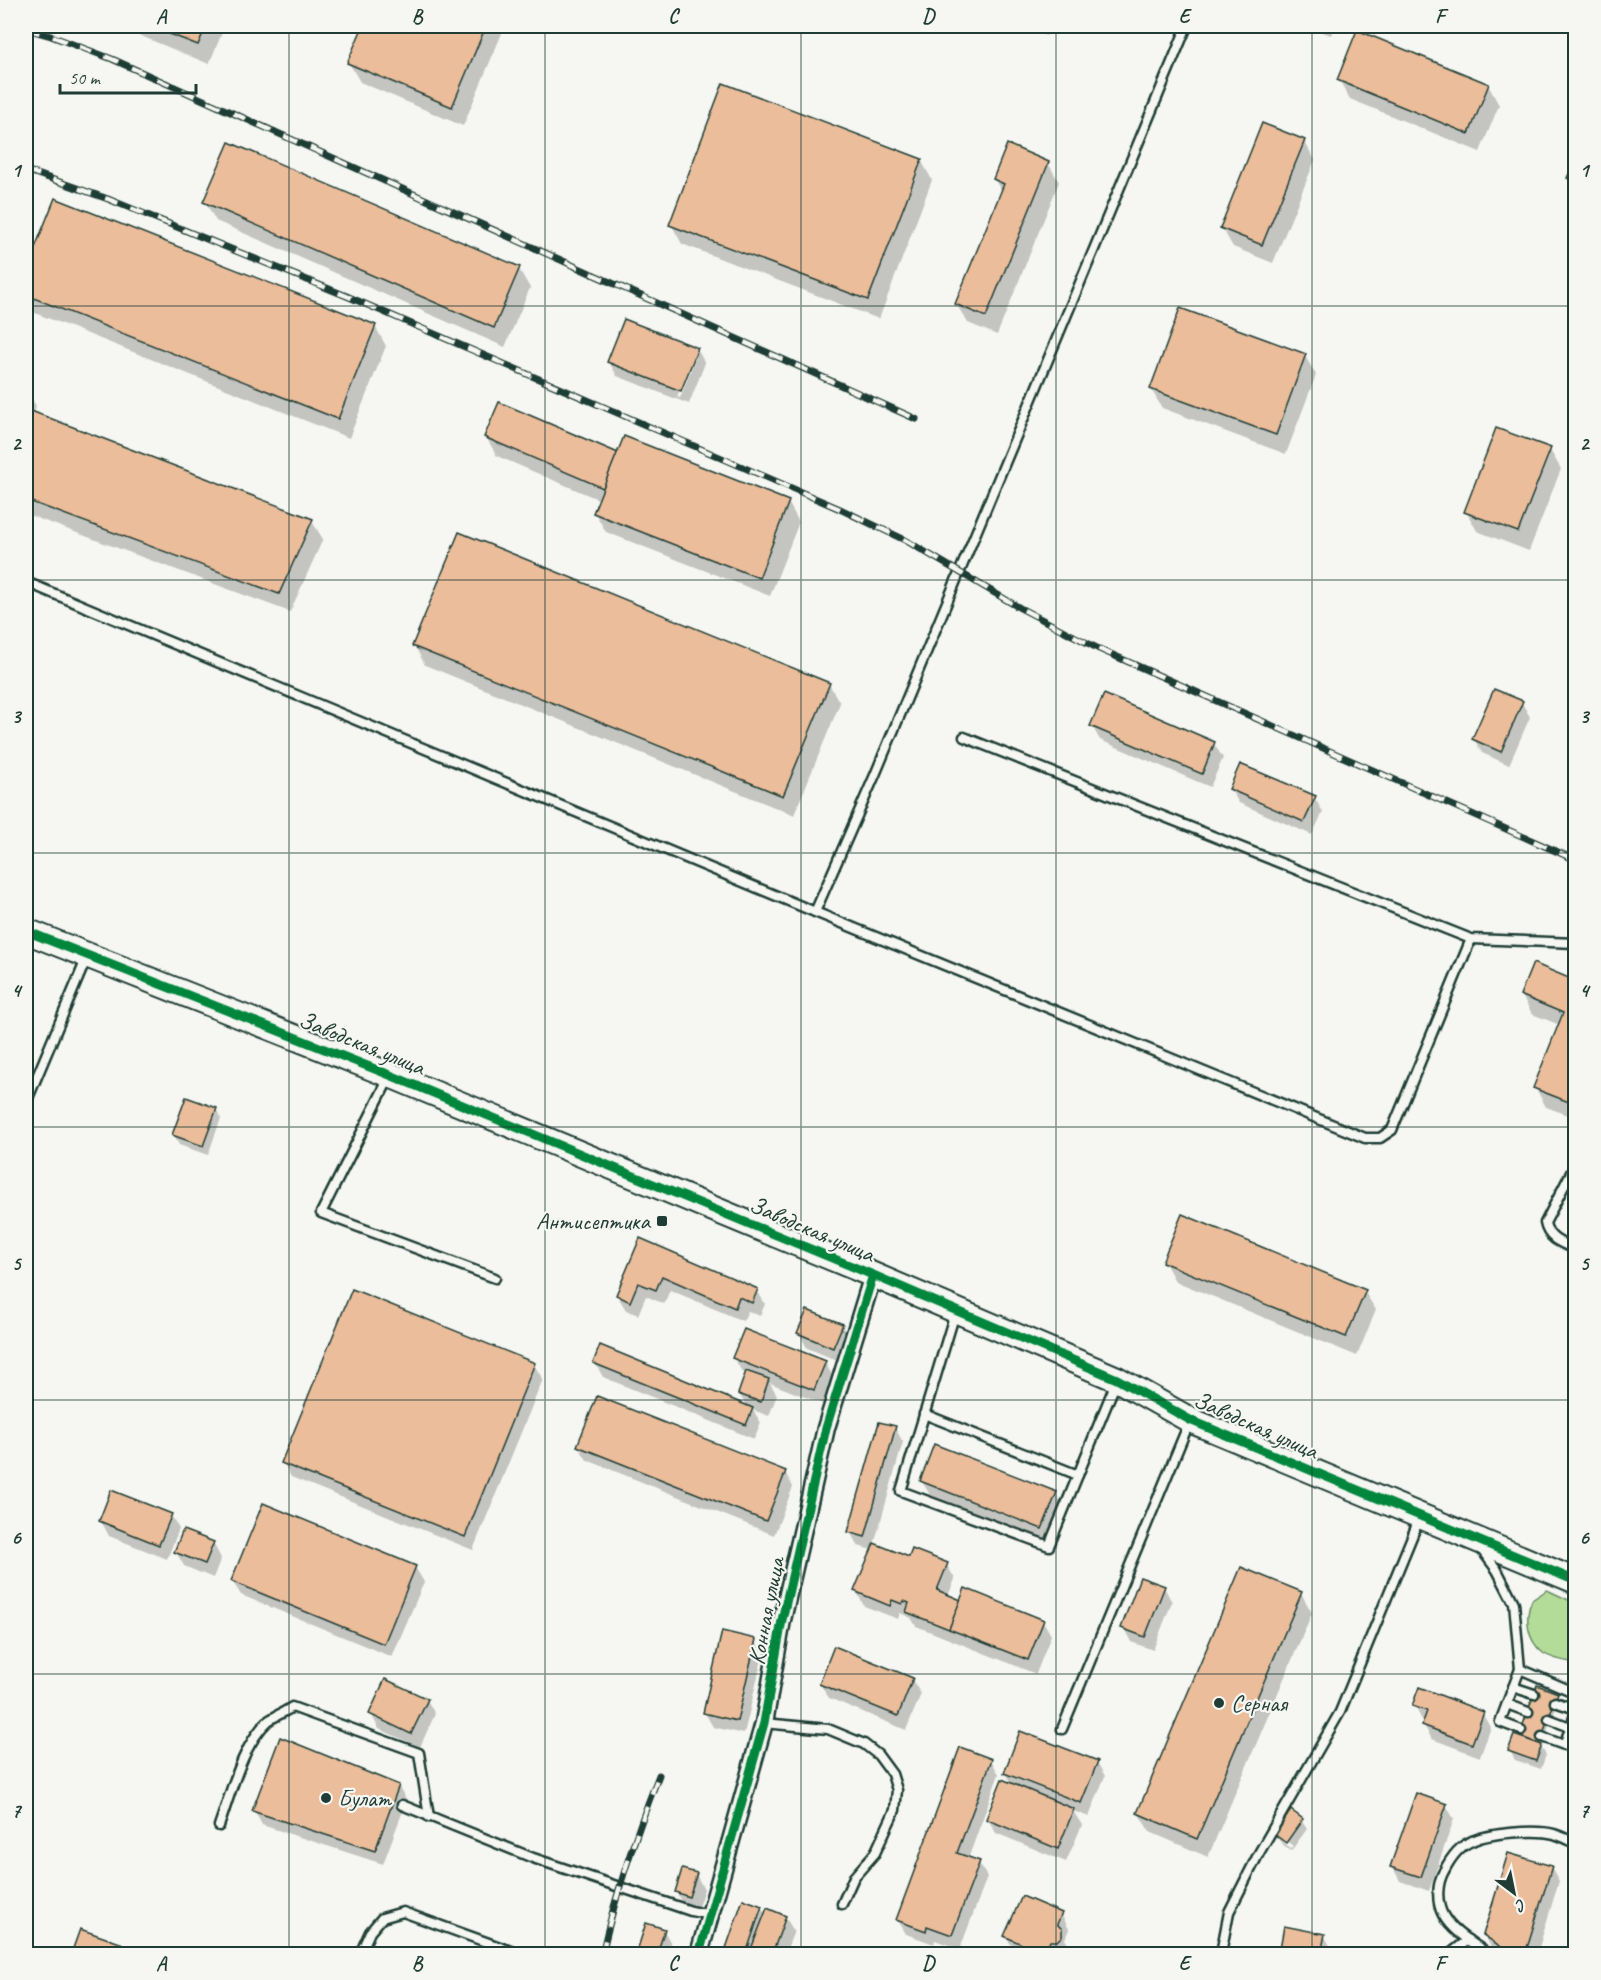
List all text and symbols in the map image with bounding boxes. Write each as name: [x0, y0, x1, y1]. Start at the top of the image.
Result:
text: A: [156, 4, 168, 29]
text: B: [412, 4, 424, 29]
text: C: [668, 4, 680, 29]
text: D: [922, 4, 936, 29]
text: E: [1179, 4, 1193, 29]
text: F: [1435, 4, 1449, 29]
scale bar: [60, 57, 196, 95]
text: 50 m: [69, 67, 102, 89]
text: 1: [12, 158, 23, 183]
text: 1: [1580, 158, 1591, 183]
text: 2: [12, 431, 23, 456]
text: 2: [1580, 431, 1591, 456]
text: 3: [12, 704, 23, 729]
text: 3: [1580, 704, 1591, 729]
text: 4: [12, 978, 24, 1003]
text: 4: [1580, 978, 1592, 1003]
street label: Заводская улица: [295, 1004, 431, 1082]
street label: Заводская улица: [745, 1189, 880, 1269]
place label: Антисептика: [536, 1206, 652, 1236]
marker: Антисептика: [655, 1214, 669, 1228]
text: 5: [12, 1251, 23, 1276]
text: 5: [1580, 1251, 1591, 1276]
street label: Заводская улица: [1189, 1384, 1324, 1466]
text: 6: [11, 1525, 22, 1550]
text: 6: [1579, 1525, 1590, 1550]
street label: Конная улица: [741, 1553, 791, 1667]
place label: Серная: [1231, 1688, 1289, 1718]
marker: Серная: [1212, 1696, 1226, 1710]
place label: Булат: [338, 1783, 392, 1813]
marker: Булат: [319, 1791, 333, 1805]
text: 7: [12, 1798, 23, 1823]
text: 7: [1580, 1798, 1591, 1823]
north arrow: [1484, 1863, 1544, 1923]
text: С: [1511, 1894, 1530, 1917]
text: A: [156, 1951, 168, 1976]
text: B: [412, 1951, 424, 1976]
text: C: [668, 1951, 680, 1976]
text: D: [922, 1951, 936, 1976]
text: E: [1179, 1951, 1193, 1976]
text: F: [1435, 1951, 1449, 1976]

